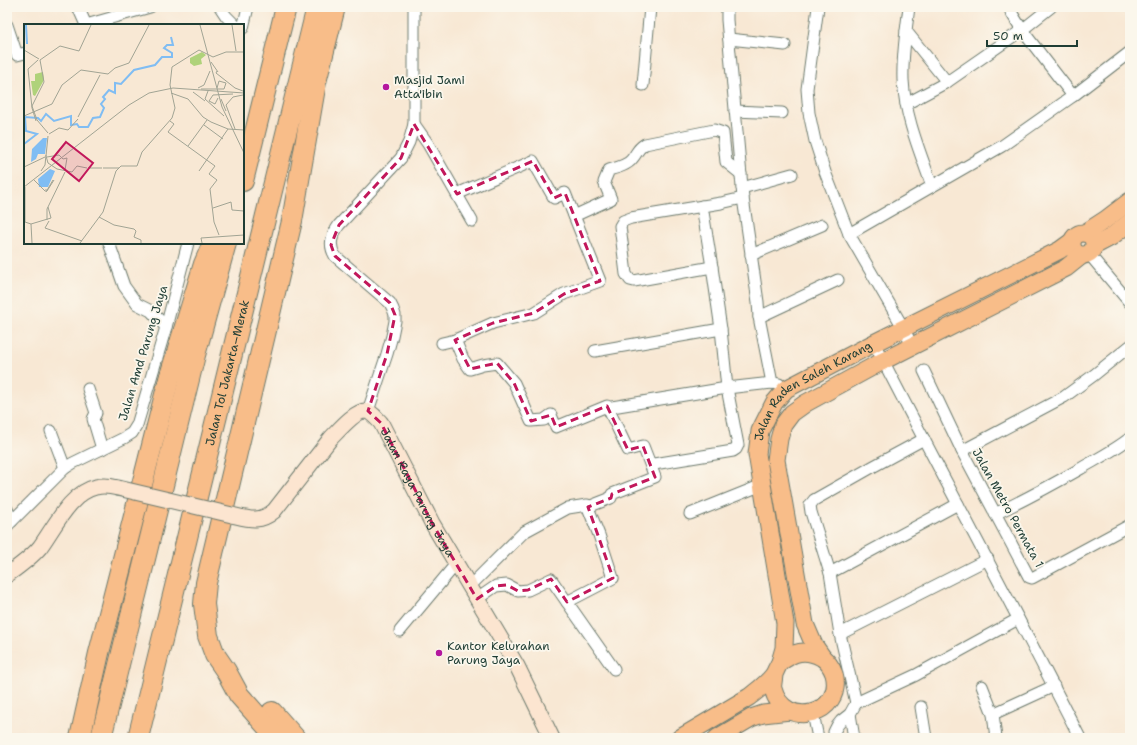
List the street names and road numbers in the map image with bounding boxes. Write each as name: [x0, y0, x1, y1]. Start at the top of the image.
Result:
street label: Jalan Amd Parung Jaya: [115, 283, 171, 423]
street label: Jalan Tol Jakarta–Merak: [202, 298, 253, 447]
street label: Jalan Raden Saleh Karang: [751, 337, 875, 442]
street label: Jalan Raya Parung Jaya: [377, 425, 459, 560]
street label: Jalan Metro Permata 1: [969, 446, 1047, 570]

